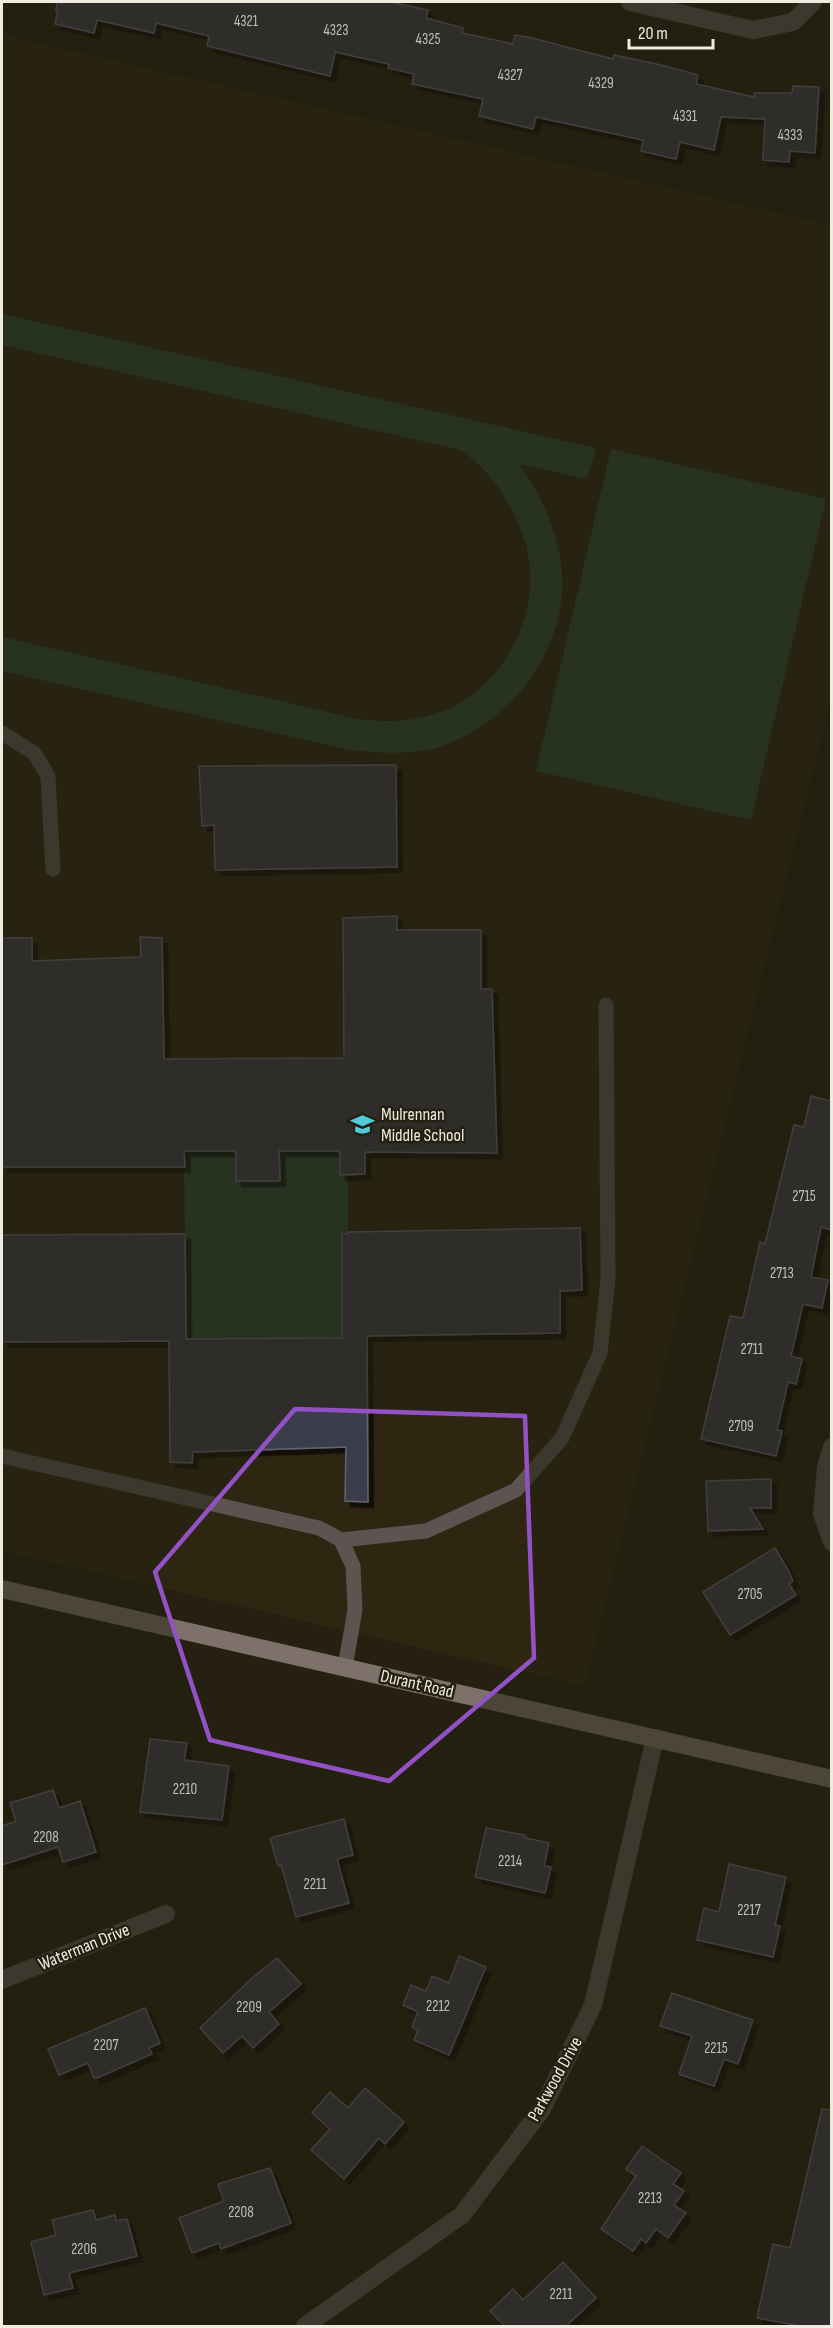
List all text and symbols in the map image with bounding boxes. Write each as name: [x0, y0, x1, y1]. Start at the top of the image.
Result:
house number: 4321: [234, 12, 259, 31]
scale bar: [629, 12, 713, 50]
house number: 4323: [323, 21, 349, 40]
text: 20 m: [638, 23, 668, 44]
house number: 4325: [416, 30, 440, 49]
house number: 4327: [498, 66, 522, 85]
house number: 4329: [588, 74, 614, 93]
house number: 4331: [673, 107, 698, 126]
house number: 4333: [777, 126, 803, 145]
place label: Mulrennan Middle School: [381, 1104, 464, 1146]
school or university icon: Mulrennan Middle School: [350, 1111, 376, 1137]
house number: 2715: [792, 1187, 816, 1206]
house number: 2713: [770, 1264, 794, 1283]
house number: 2711: [741, 1340, 764, 1359]
house number: 2709: [728, 1417, 754, 1436]
house number: 2705: [738, 1585, 762, 1604]
street label: Durant Road: [378, 1665, 456, 1703]
house number: 2210: [173, 1780, 197, 1799]
house number: 2208: [33, 1828, 59, 1847]
house number: 2214: [498, 1852, 522, 1871]
house number: 2211: [304, 1875, 327, 1894]
house number: 2217: [737, 1901, 761, 1920]
street label: Waterman Drive: [35, 1919, 133, 1975]
house number: 2212: [426, 1997, 450, 2016]
house number: 2209: [236, 1998, 262, 2017]
street label: Parkwood Drive: [523, 2033, 587, 2125]
house number: 2207: [93, 2036, 119, 2055]
house number: 2215: [704, 2039, 728, 2058]
house number: 2213: [638, 2189, 662, 2208]
house number: 2208: [228, 2203, 254, 2222]
house number: 2206: [71, 2240, 97, 2259]
house number: 2211: [550, 2285, 573, 2304]

